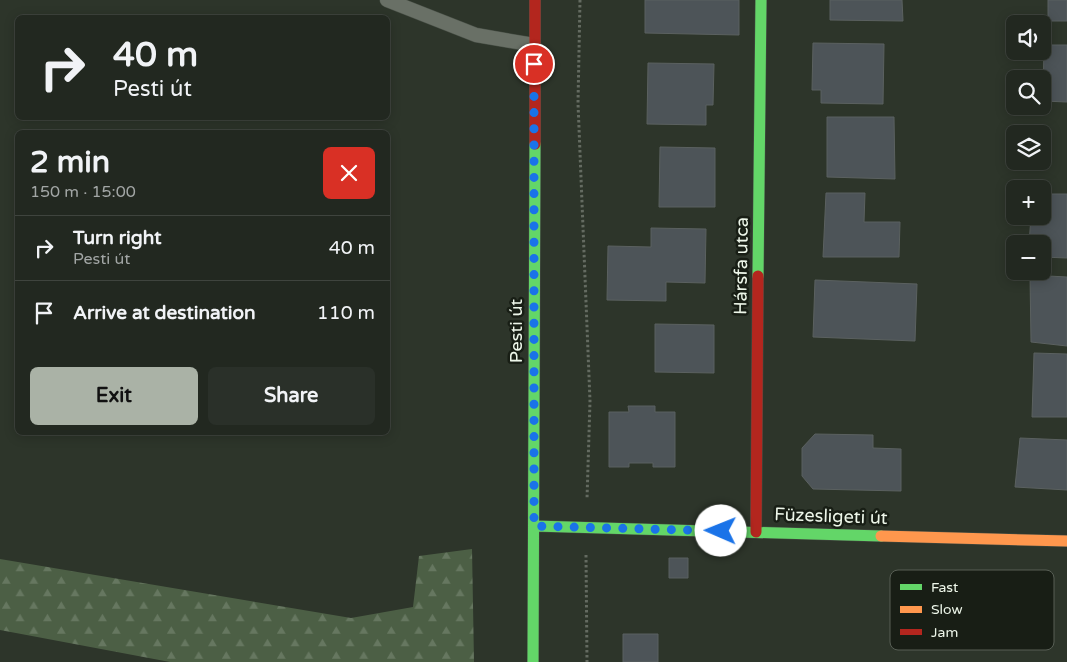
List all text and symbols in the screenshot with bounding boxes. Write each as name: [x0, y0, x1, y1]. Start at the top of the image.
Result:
map controls: [1006, 15, 1051, 280]
button: sound: [1006, 15, 1051, 60]
text: 40 m: [113, 34, 198, 76]
icon: right: [30, 35, 95, 100]
pin: [513, 43, 555, 85]
icon: arrive: [520, 50, 548, 78]
button: search: [1006, 70, 1051, 115]
text: Pesti út: [113, 76, 192, 102]
button: layers: [1006, 125, 1051, 170]
text: 2 min: [30, 144, 110, 181]
button: close: [323, 147, 375, 199]
button: +: [1006, 180, 1051, 225]
text: 150 m · 15:00: [30, 182, 136, 202]
street label: Hársfa utca: [729, 217, 753, 315]
text: Turn right: [73, 227, 161, 249]
icon: right: [30, 234, 58, 262]
button: −: [1006, 235, 1051, 280]
text: 40 m: [329, 237, 375, 259]
text: Pesti út: [73, 249, 130, 269]
icon: arrive: [30, 299, 58, 327]
street label: Pesti út: [505, 299, 527, 363]
text: Arrive at destination: [73, 302, 256, 324]
text: 110 m: [317, 302, 375, 324]
button: Exit: [30, 367, 198, 425]
button: Share: [208, 367, 375, 425]
street label: Füzesligeti út: [774, 503, 888, 529]
position arrow: [694, 504, 746, 556]
legend: [890, 570, 1054, 650]
text: Fast: [931, 579, 959, 596]
text: Slow: [931, 601, 963, 618]
text: Jam: [931, 624, 958, 641]

